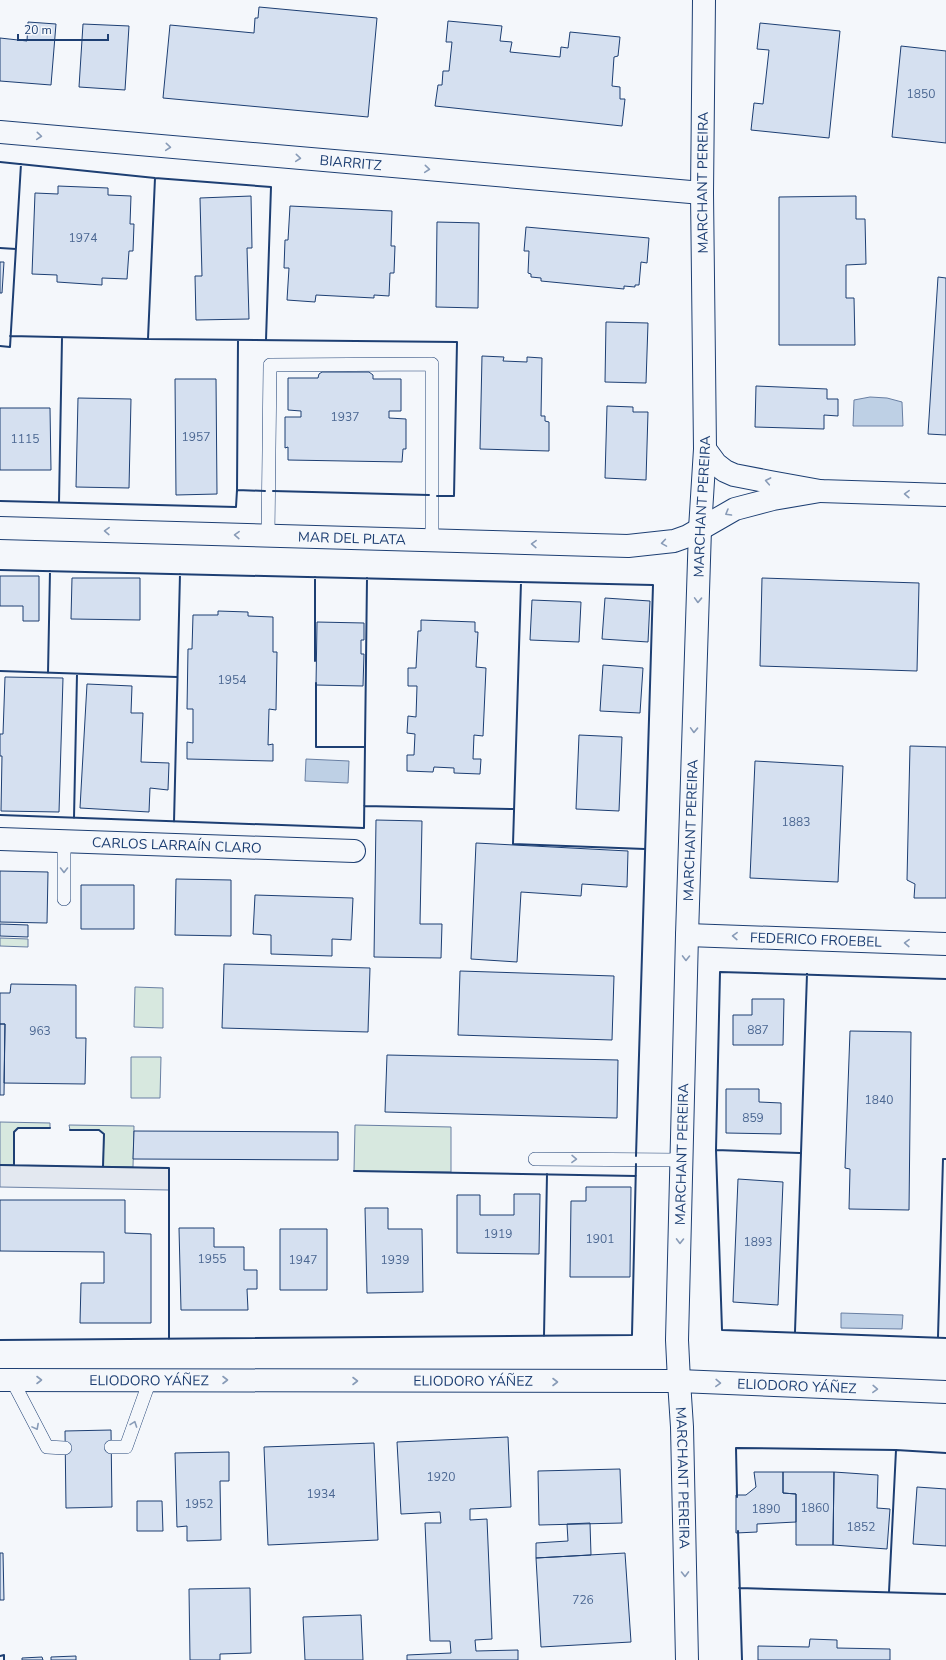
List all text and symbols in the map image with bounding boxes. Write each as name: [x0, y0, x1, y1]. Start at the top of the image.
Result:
scale bar: [18, 16, 108, 42]
text: 20 m: [24, 22, 52, 38]
house number: 1850: [907, 86, 935, 102]
street label: MARCHANT PEREIRA: [693, 112, 713, 254]
one-way arrow: [36, 131, 42, 140]
one-way arrow: [165, 142, 171, 151]
street label: BIARRITZ: [319, 151, 382, 175]
one-way arrow: [295, 153, 301, 162]
one-way arrow: [424, 164, 430, 173]
house number: 1974: [69, 230, 97, 246]
house number: 1937: [331, 409, 359, 425]
house number: 1957: [182, 429, 210, 445]
house number: 1115: [11, 431, 39, 447]
street label: MARCHANT PEREIRA: [689, 435, 715, 578]
one-way arrow: [765, 478, 771, 486]
one-way arrow: [904, 490, 910, 498]
one-way arrow: [725, 509, 732, 516]
one-way arrow: [104, 527, 110, 536]
street label: MAR DEL PLATA: [298, 528, 406, 550]
one-way arrow: [234, 531, 240, 539]
one-way arrow: [661, 538, 667, 547]
one-way arrow: [531, 539, 537, 548]
one-way arrow: [694, 597, 702, 603]
house number: 1954: [218, 672, 246, 688]
one-way arrow: [689, 727, 698, 733]
street label: MARCHANT PEREIRA: [679, 759, 703, 901]
house number: 1883: [782, 814, 810, 830]
street label: CARLOS LARRAÍN CLARO: [92, 833, 262, 858]
one-way arrow: [60, 867, 68, 873]
street label: FEDERICO FROEBEL: [750, 928, 883, 952]
one-way arrow: [732, 932, 738, 941]
one-way arrow: [904, 938, 910, 947]
one-way arrow: [682, 955, 690, 961]
house number: 887: [747, 1022, 769, 1038]
house number: 963: [29, 1023, 51, 1039]
street label: MARCHANT PEREIRA: [671, 1083, 693, 1225]
house number: 1840: [865, 1092, 893, 1108]
house number: 859: [742, 1110, 764, 1126]
one-way arrow: [571, 1155, 577, 1163]
house number: 1919: [484, 1226, 512, 1242]
house number: 1901: [586, 1231, 614, 1247]
house number: 1893: [744, 1234, 772, 1250]
one-way arrow: [675, 1238, 684, 1244]
house number: 1955: [198, 1251, 226, 1267]
house number: 1947: [289, 1252, 317, 1268]
house number: 1939: [381, 1252, 409, 1268]
street label: ELIODORO YÁÑEZ: [89, 1371, 209, 1390]
street label: ELIODORO YÁÑEZ: [413, 1372, 533, 1391]
street label: ELIODORO YÁÑEZ: [737, 1374, 857, 1398]
one-way arrow: [36, 1376, 42, 1384]
one-way arrow: [222, 1376, 228, 1384]
one-way arrow: [352, 1377, 358, 1385]
one-way arrow: [552, 1378, 558, 1386]
one-way arrow: [715, 1378, 721, 1387]
one-way arrow: [872, 1385, 878, 1393]
street label: MARCHANT PEREIRA: [671, 1406, 694, 1549]
one-way arrow: [130, 1421, 138, 1428]
one-way arrow: [32, 1423, 39, 1430]
house number: 1920: [427, 1469, 455, 1485]
house number: 1934: [307, 1486, 335, 1502]
house number: 1952: [185, 1496, 213, 1512]
house number: 1860: [801, 1500, 829, 1516]
house number: 1890: [752, 1501, 780, 1517]
house number: 1852: [847, 1519, 875, 1535]
one-way arrow: [681, 1571, 689, 1577]
house number: 726: [572, 1592, 594, 1608]

